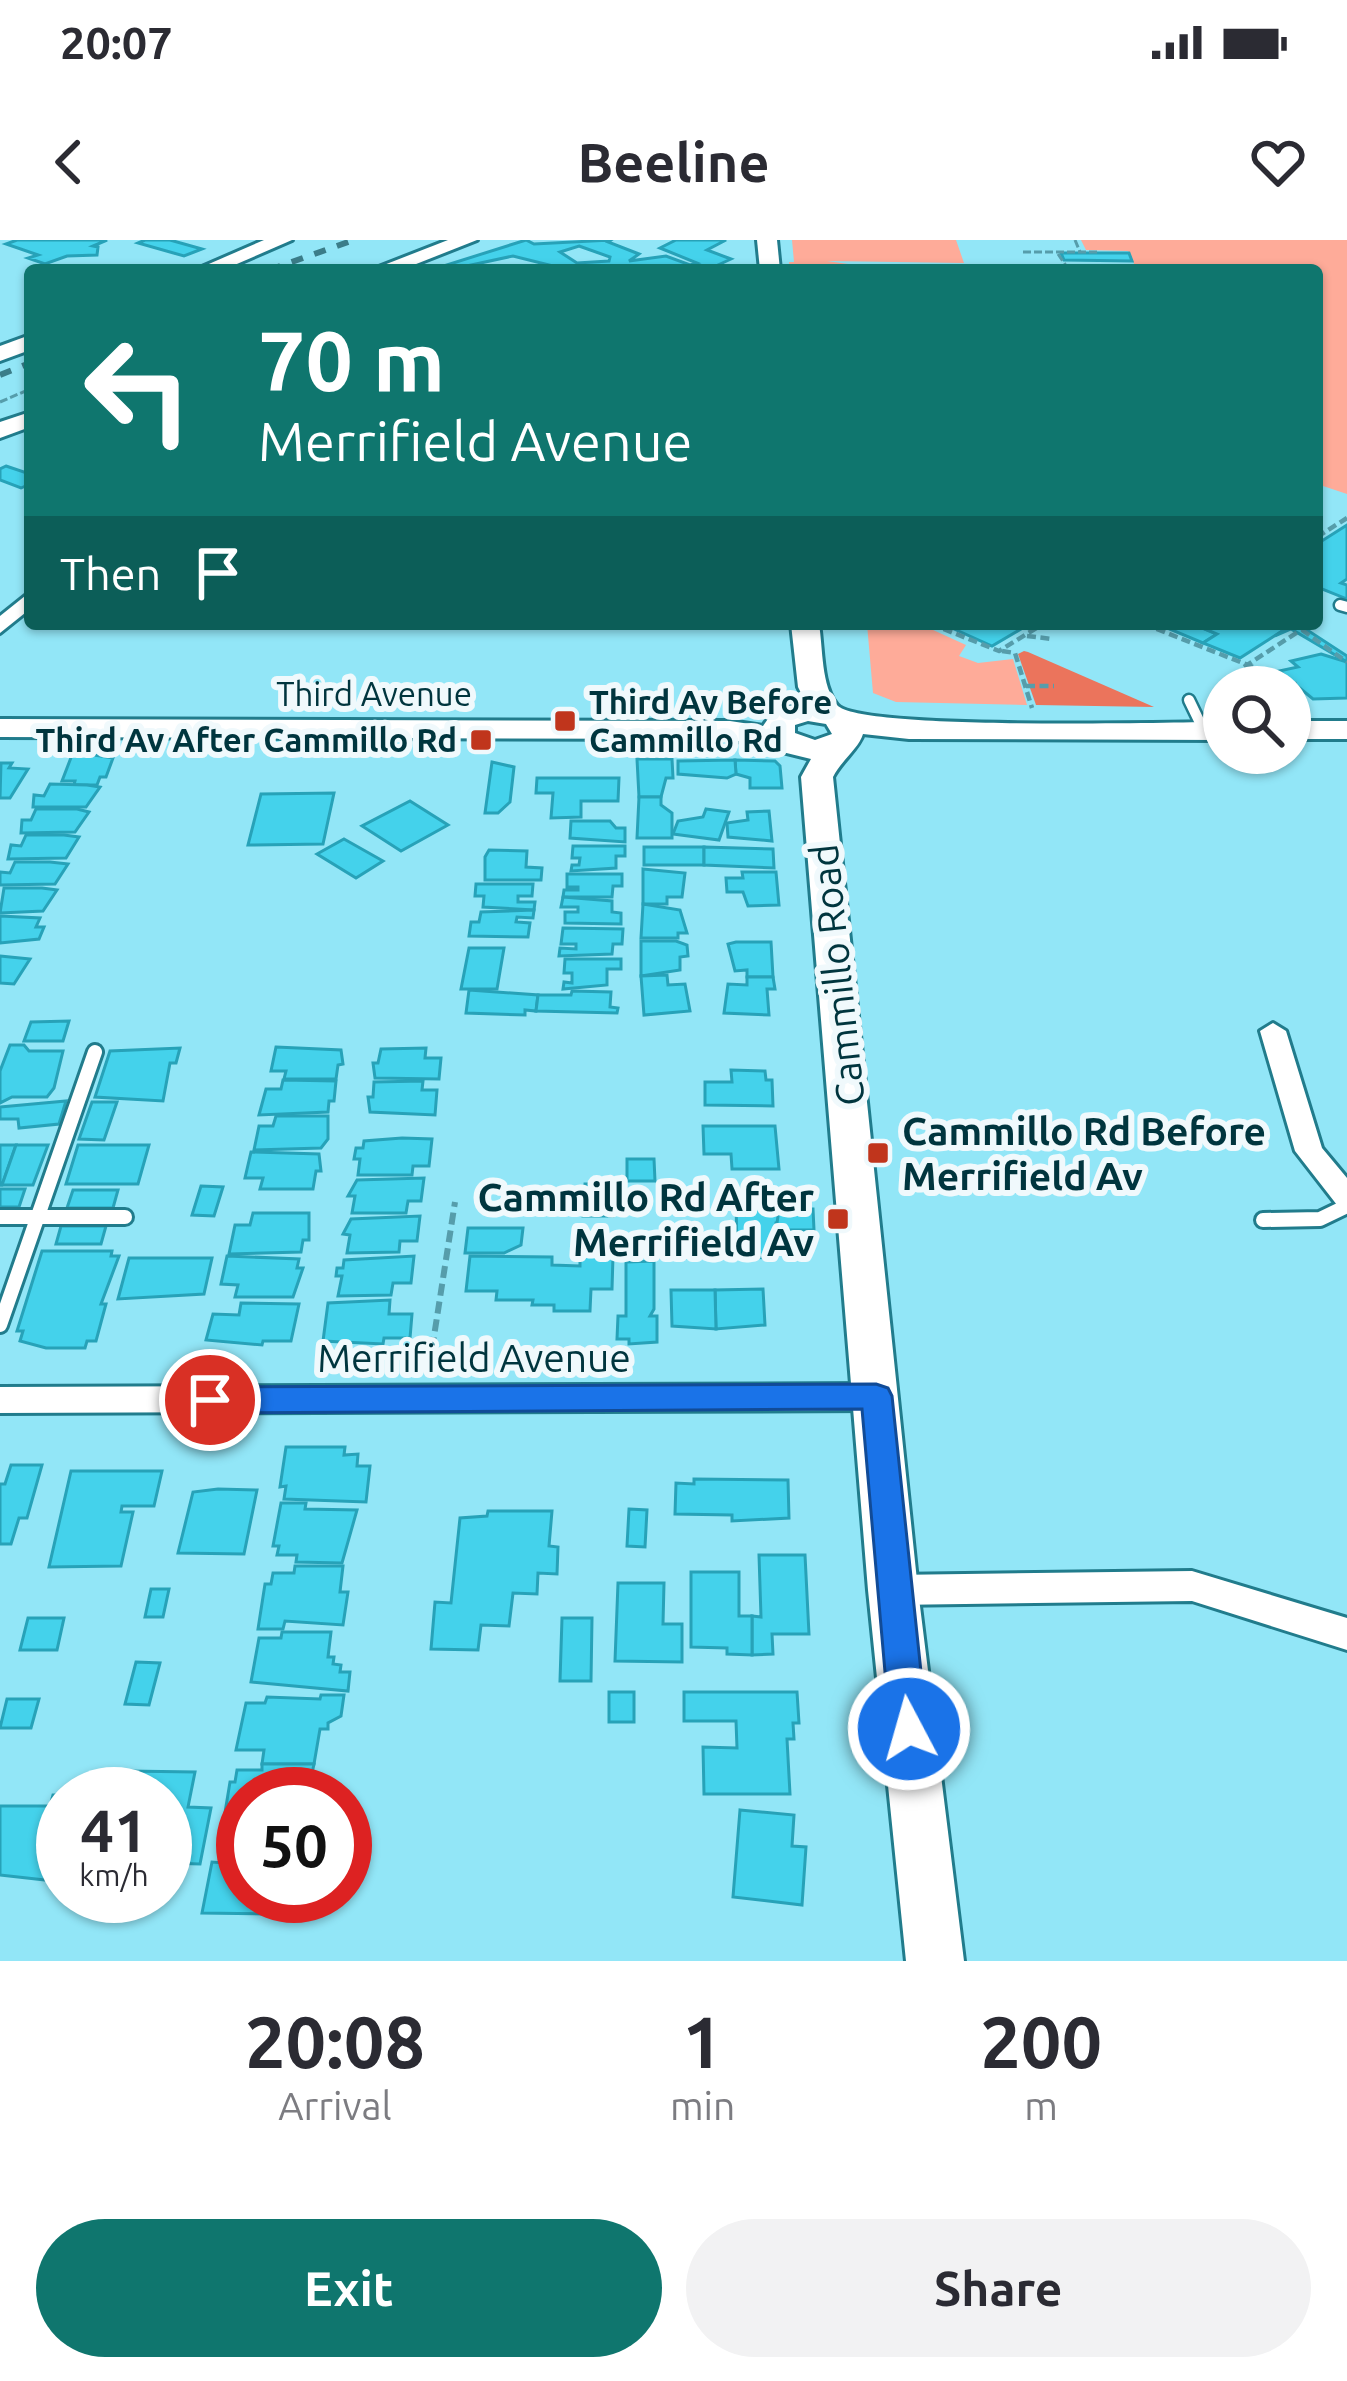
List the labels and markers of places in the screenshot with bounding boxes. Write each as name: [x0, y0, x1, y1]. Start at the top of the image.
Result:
place label: Third Av Before Cammillo Rd: [589, 683, 832, 758]
marker: Third Av Before Cammillo Rd: [552, 708, 578, 734]
place label: Third Av After Cammillo Rd: [35, 721, 457, 758]
marker: Third Av After Cammillo Rd: [468, 727, 494, 753]
place label: Cammillo Rd Before Merrifield Av: [902, 1109, 1266, 1197]
marker: Cammillo Rd Before Merrifield Av: [865, 1140, 891, 1166]
place label: Cammillo Rd After Merrifield Av: [478, 1175, 814, 1263]
marker: Cammillo Rd After Merrifield Av: [825, 1206, 851, 1232]
pin: [159, 1349, 261, 1451]

